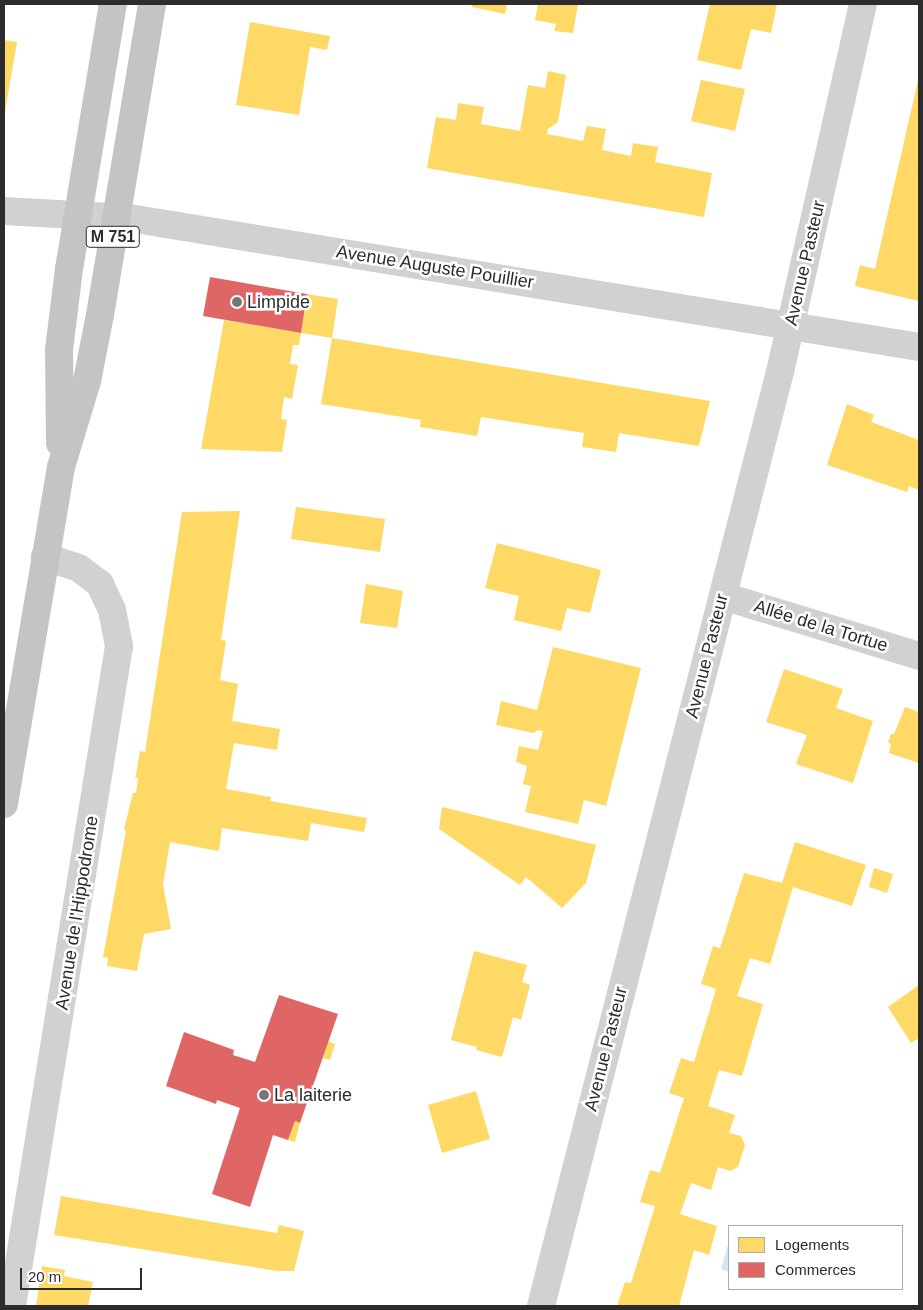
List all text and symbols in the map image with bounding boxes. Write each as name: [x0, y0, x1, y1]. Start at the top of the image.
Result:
street label: Avenue Pasteur: [780, 198, 830, 328]
road number: M 751: [86, 223, 140, 250]
street label: Avenue Auguste Pouillier: [334, 241, 536, 293]
place label: Limpide: [247, 291, 310, 313]
marker: Limpide: [231, 296, 243, 308]
street label: Avenue Pasteur: [681, 591, 733, 721]
street label: Allée de la Tortue: [751, 595, 891, 657]
street label: Avenue de l'Hippodrome: [51, 814, 103, 1012]
street label: Avenue Pasteur: [580, 984, 632, 1114]
place label: La laiterie: [274, 1084, 352, 1106]
marker: La laiterie: [258, 1089, 270, 1101]
legend: [728, 1225, 903, 1290]
text: Logements: [775, 1236, 849, 1253]
scale bar: [22, 1258, 145, 1290]
text: Commerces: [775, 1261, 856, 1278]
text: 20 m: [28, 1268, 61, 1285]

